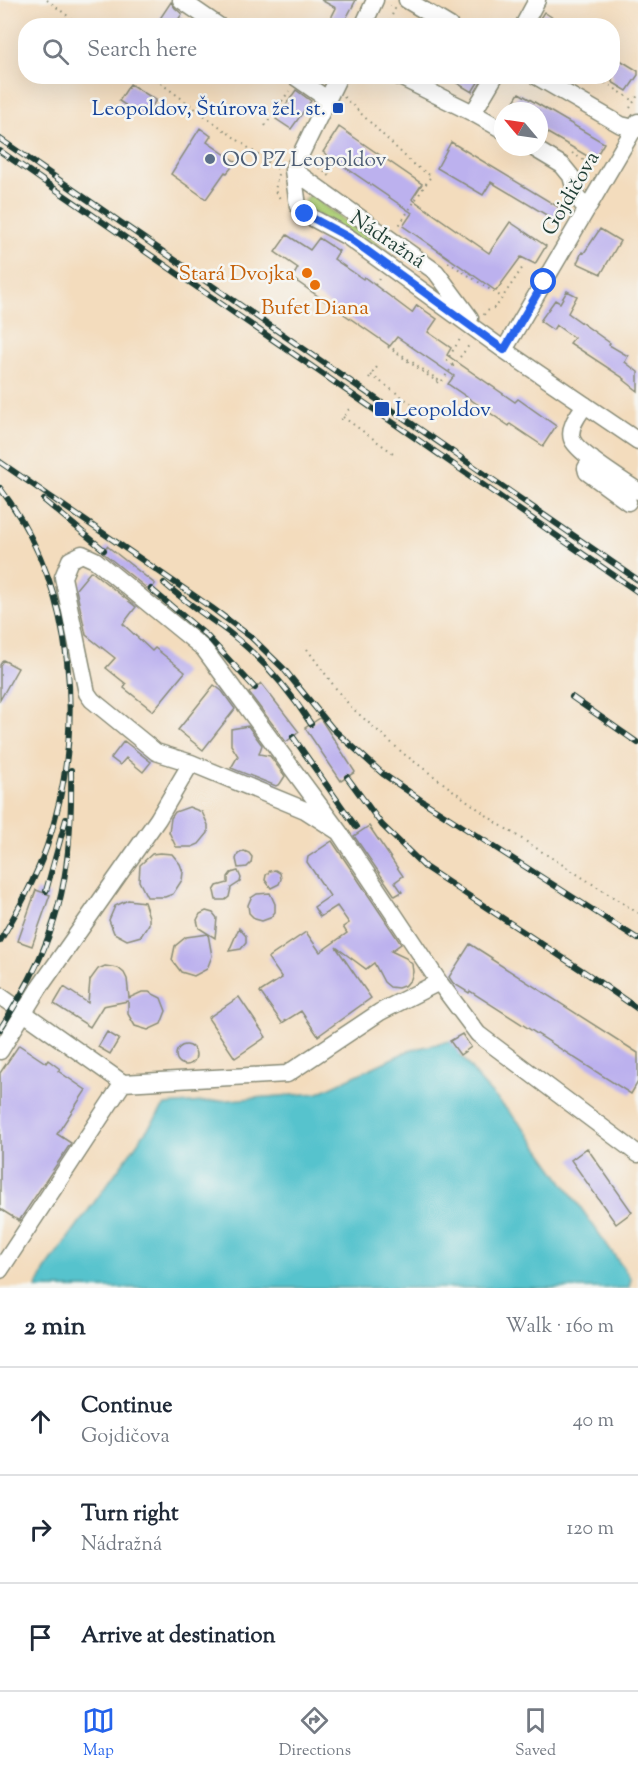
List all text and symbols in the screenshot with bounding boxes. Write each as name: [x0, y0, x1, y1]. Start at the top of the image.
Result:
search box: [18, 18, 620, 84]
icon: search: [39, 35, 72, 68]
text: Search here: [87, 35, 197, 67]
place label: Leopoldov, Štúrova žel. st.: [92, 95, 326, 125]
marker: Leopoldov, Štúrova žel. st.: [331, 101, 345, 115]
north arrow: [494, 102, 548, 156]
place label: OO PZ Leopoldov: [222, 146, 386, 176]
street label: Gojdičova: [535, 146, 608, 242]
marker: OO PZ Leopoldov: [203, 152, 217, 166]
route end: [291, 200, 317, 226]
street label: Nádražná: [343, 204, 431, 277]
place label: Stará Dvojka: [179, 260, 295, 290]
marker: Stará Dvojka: [300, 266, 314, 280]
route start: [530, 268, 556, 294]
marker: Bufet Diana: [308, 278, 322, 292]
place label: Bufet Diana: [261, 294, 369, 324]
place label: Leopoldov: [395, 396, 491, 426]
marker: Leopoldov: [373, 400, 391, 418]
text: 2 min: [24, 1309, 86, 1346]
text: Walk · 160 m: [505, 1313, 614, 1342]
text: Continue: [81, 1391, 172, 1423]
icon: ahead: [24, 1405, 57, 1438]
text: 40 m: [573, 1407, 614, 1436]
text: Gojdičova: [81, 1423, 170, 1452]
text: Turn right: [81, 1499, 178, 1531]
icon: right: [24, 1513, 57, 1546]
text: 120 m: [566, 1515, 614, 1544]
text: Nádražná: [81, 1531, 162, 1560]
icon: arrive: [24, 1621, 57, 1654]
text: Arrive at destination: [81, 1621, 276, 1653]
tab: Map: [82, 1704, 115, 1763]
tab: Directions: [279, 1704, 351, 1763]
tab: Saved: [515, 1704, 556, 1763]

